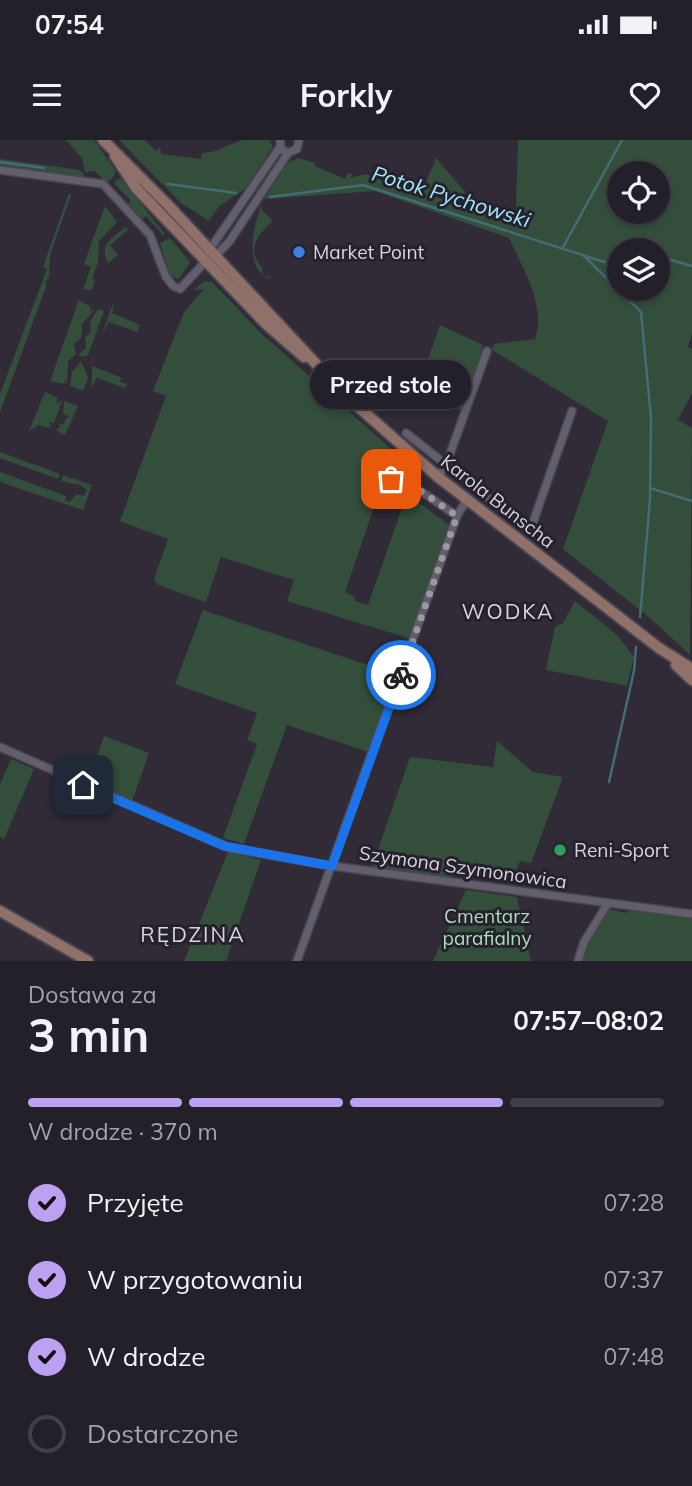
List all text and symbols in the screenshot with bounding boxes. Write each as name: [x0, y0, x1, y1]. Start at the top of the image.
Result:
text: 07:54: [35, 8, 104, 41]
text: Forkly: [300, 75, 392, 115]
icon: menu: [28, 76, 66, 114]
icon: heart: [626, 76, 664, 114]
water label: Potok Pychowski: [369, 160, 535, 233]
map controls: [607, 161, 670, 301]
button: locate: [607, 161, 670, 224]
button: layers: [607, 238, 670, 301]
place label: Market Point: [313, 240, 425, 264]
marker: Market Point: [291, 244, 307, 260]
callout: Przed stole: [310, 360, 472, 409]
text: Przed stole: [330, 370, 451, 399]
pin: [361, 449, 421, 509]
street label: Karola Bunscha: [436, 449, 560, 553]
icon: bag: [372, 460, 410, 498]
district label: WODKA: [461, 598, 555, 624]
courier: [366, 640, 436, 710]
icon: bike: [382, 656, 420, 694]
pin: [53, 755, 113, 815]
icon: home: [64, 766, 102, 804]
place label: Reni-Sport: [574, 838, 669, 862]
street label: Szymona Szymonowica: [358, 841, 568, 893]
marker: Reni-Sport: [552, 842, 568, 858]
park label: Cmentarz parafialny: [443, 904, 531, 950]
district label: RĘDZINA: [140, 921, 246, 947]
text: Dostawa za: [28, 980, 157, 1009]
text: 07:57–08:02: [513, 1004, 664, 1037]
text: 3 min: [28, 1006, 149, 1064]
text: W drodze · 370 m: [28, 1117, 218, 1146]
icon: check: [28, 1184, 66, 1222]
text: Przyjęte: [87, 1186, 184, 1219]
text: 07:28: [604, 1188, 664, 1217]
icon: check: [28, 1261, 66, 1299]
text: W przygotowaniu: [87, 1263, 303, 1296]
text: 07:37: [604, 1265, 664, 1294]
icon: check: [28, 1338, 66, 1376]
text: W drodze: [87, 1340, 205, 1373]
text: 07:48: [604, 1342, 664, 1371]
text: Dostarczone: [87, 1417, 238, 1450]

